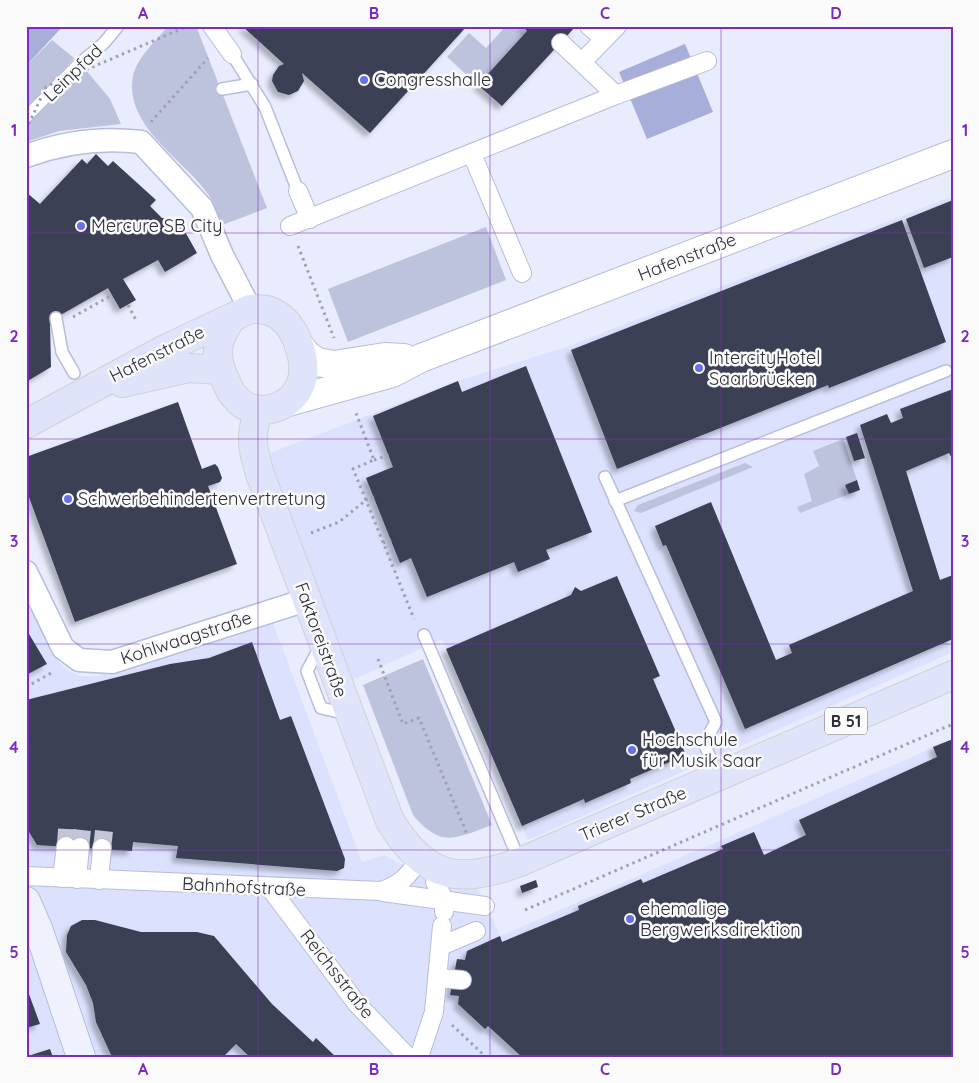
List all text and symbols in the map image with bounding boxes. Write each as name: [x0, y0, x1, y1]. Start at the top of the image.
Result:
text: A: [138, 3, 149, 23]
text: B: [369, 3, 379, 23]
text: C: [600, 3, 610, 23]
text: D: [830, 3, 842, 23]
street label: Leinpfad: [38, 39, 107, 106]
place label: Congresshalle: [374, 68, 491, 91]
marker: Congresshalle: [358, 74, 370, 86]
text: 1: [11, 120, 17, 140]
text: 1: [962, 120, 968, 140]
place label: Mercure SB City: [91, 214, 222, 237]
marker: Mercure SB City: [75, 220, 87, 232]
street label: Hafenstraße: [634, 227, 739, 286]
street label: Hafenstraße: [105, 320, 208, 387]
text: 2: [9, 326, 19, 346]
text: 2: [960, 326, 970, 346]
place label: IntercityHotel Saarbrücken: [709, 346, 820, 390]
marker: IntercityHotel Saarbrücken: [693, 362, 705, 374]
place label: Schwerbehindertenvertretung: [78, 487, 326, 510]
marker: Schwerbehindertenvertretung: [62, 493, 74, 505]
text: 3: [10, 531, 18, 551]
text: 3: [961, 531, 969, 551]
street label: Faktoreistraße: [290, 579, 353, 701]
street label: Kohlwaagstraße: [117, 605, 254, 670]
road number: B 51: [825, 708, 867, 734]
place label: Hochschule für Musik Saar: [642, 728, 762, 772]
text: 4: [9, 737, 19, 757]
text: 4: [960, 737, 970, 757]
marker: Hochschule für Musik Saar: [626, 744, 638, 756]
street label: Trierer Straße: [576, 781, 690, 846]
street label: Bahnhofstraße: [181, 872, 307, 901]
place label: ehemalige Bergwerksdirektion: [640, 897, 801, 941]
marker: ehemalige Bergwerksdirektion: [624, 913, 636, 925]
street label: Reichsstraße: [295, 924, 379, 1023]
text: 5: [9, 942, 19, 962]
text: 5: [960, 942, 970, 962]
text: A: [138, 1059, 149, 1079]
text: B: [369, 1059, 379, 1079]
text: C: [600, 1059, 610, 1079]
text: D: [830, 1059, 842, 1079]

